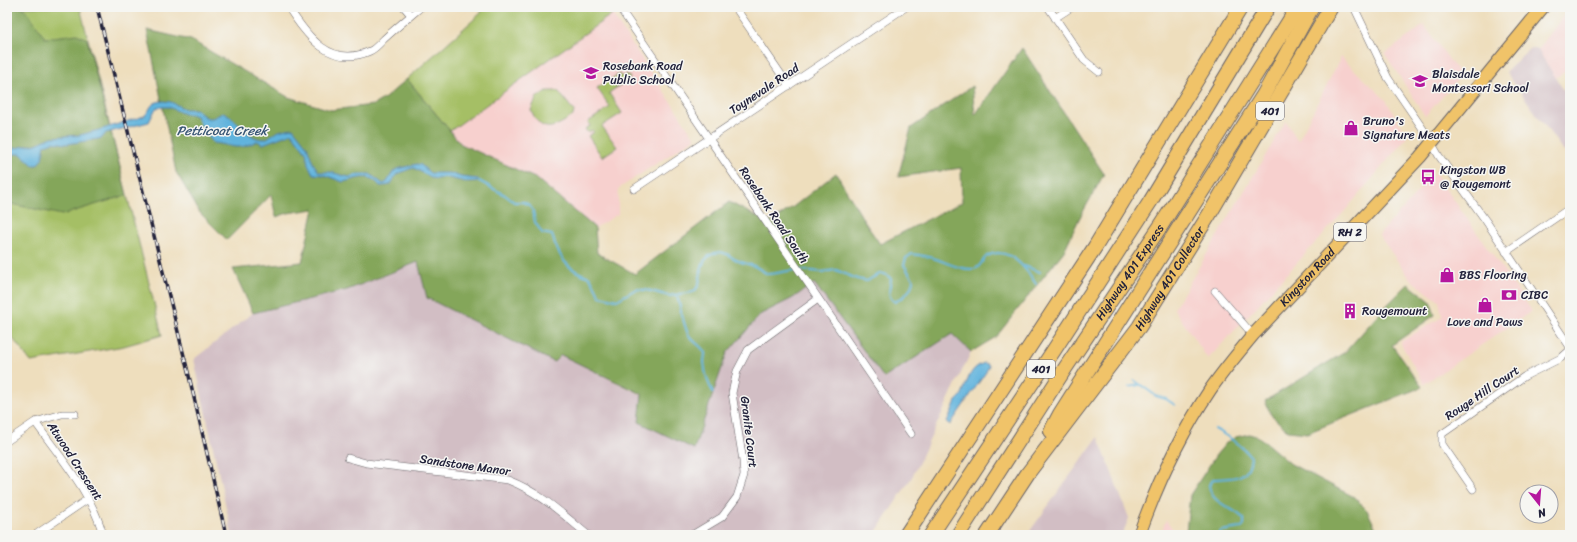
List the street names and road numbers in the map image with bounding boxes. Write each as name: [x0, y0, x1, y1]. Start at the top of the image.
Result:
street label: Toynevale Road: [724, 57, 804, 121]
road number: 401: [1256, 102, 1284, 120]
street label: Rosebank Road South: [733, 162, 815, 268]
street label: Highway 401 Express: [1089, 219, 1170, 325]
street label: Highway 401 Collector: [1128, 221, 1211, 335]
road number: RH 2: [1334, 223, 1366, 241]
street label: Kingston Road: [1274, 242, 1341, 312]
road number: 401: [1027, 360, 1055, 378]
street label: Rouge Hill Court: [1440, 360, 1524, 426]
street label: Granite Court: [734, 395, 764, 469]
street label: Atwood Crescent: [41, 416, 109, 505]
street label: Sandstone Manor: [418, 448, 513, 482]

